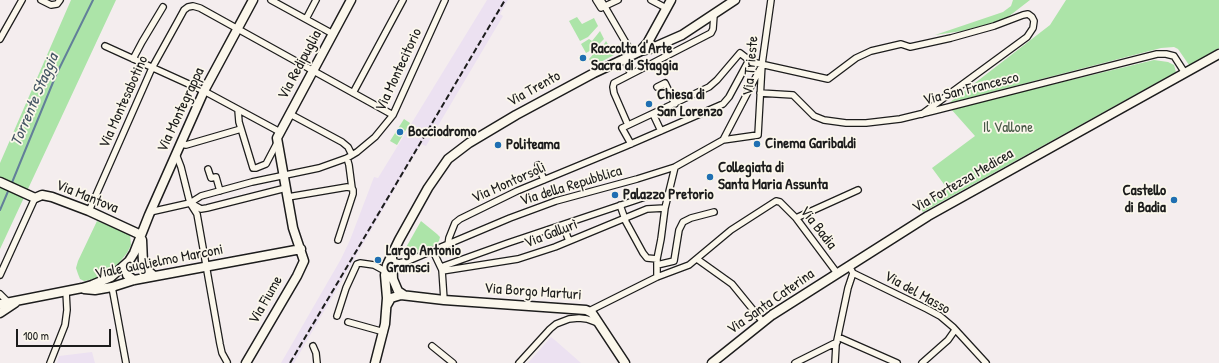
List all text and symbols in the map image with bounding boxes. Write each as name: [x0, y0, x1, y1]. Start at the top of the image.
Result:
street label: Via Montecitorio: [372, 26, 426, 114]
street label: Via Redipuglia: [274, 27, 326, 103]
street label: Via Trieste: [739, 35, 763, 97]
place label: Raccolta d'Arte Sacra di Staggia: [591, 40, 678, 75]
water label: Torrente Staggia: [7, 51, 63, 149]
street label: Via Montesabotino: [96, 53, 152, 151]
marker: Raccolta d'Arte Sacra di Staggia: [578, 53, 588, 63]
street label: Via Montegrappa: [154, 65, 208, 155]
street label: Via Trento: [504, 67, 564, 111]
street label: Via San Francesco: [921, 68, 1021, 110]
place label: Chiesa di San Lorenzo: [657, 86, 723, 121]
marker: Chiesa di San Lorenzo: [644, 99, 654, 109]
park label: Il Vallone: [983, 119, 1033, 137]
place label: Bocciodromo: [408, 123, 477, 141]
marker: Bocciodromo: [395, 127, 405, 137]
place label: Cinema Garibaldi: [765, 135, 856, 153]
place label: Politeama: [506, 136, 560, 154]
marker: Cinema Garibaldi: [752, 139, 762, 149]
marker: Politeama: [493, 140, 503, 150]
street label: Via Fortezza Medicea: [909, 145, 1017, 217]
street label: Via Montorsoli: [469, 159, 549, 207]
place label: Collegiata di Santa Maria Assunta: [718, 159, 828, 194]
street label: Via della Repubblica: [518, 162, 624, 210]
marker: Collegiata di Santa Maria Assunta: [705, 172, 715, 182]
street label: Via Mantova: [53, 176, 121, 218]
place label: Castello di Badia: [1122, 182, 1166, 217]
place label: Palazzo Pretorio: [623, 186, 714, 204]
marker: Palazzo Pretorio: [610, 190, 620, 200]
marker: Castello di Badia: [1169, 195, 1179, 205]
street label: Via Badia: [796, 203, 840, 253]
street label: Via Gallurì: [522, 216, 580, 252]
street label: Viale Guglielmo Marconi: [93, 241, 225, 283]
place label: Largo Antonio Gramsci: [386, 242, 461, 277]
marker: Largo Antonio Gramsci: [373, 255, 383, 265]
street label: Via Santa Caterina: [724, 265, 818, 339]
street label: Via del Masso: [881, 267, 953, 319]
street label: Via Fiume: [245, 273, 287, 327]
street label: Via Borgo Marturi: [484, 280, 582, 304]
scale bar: [18, 321, 113, 347]
text: 100 m: [23, 327, 49, 344]

